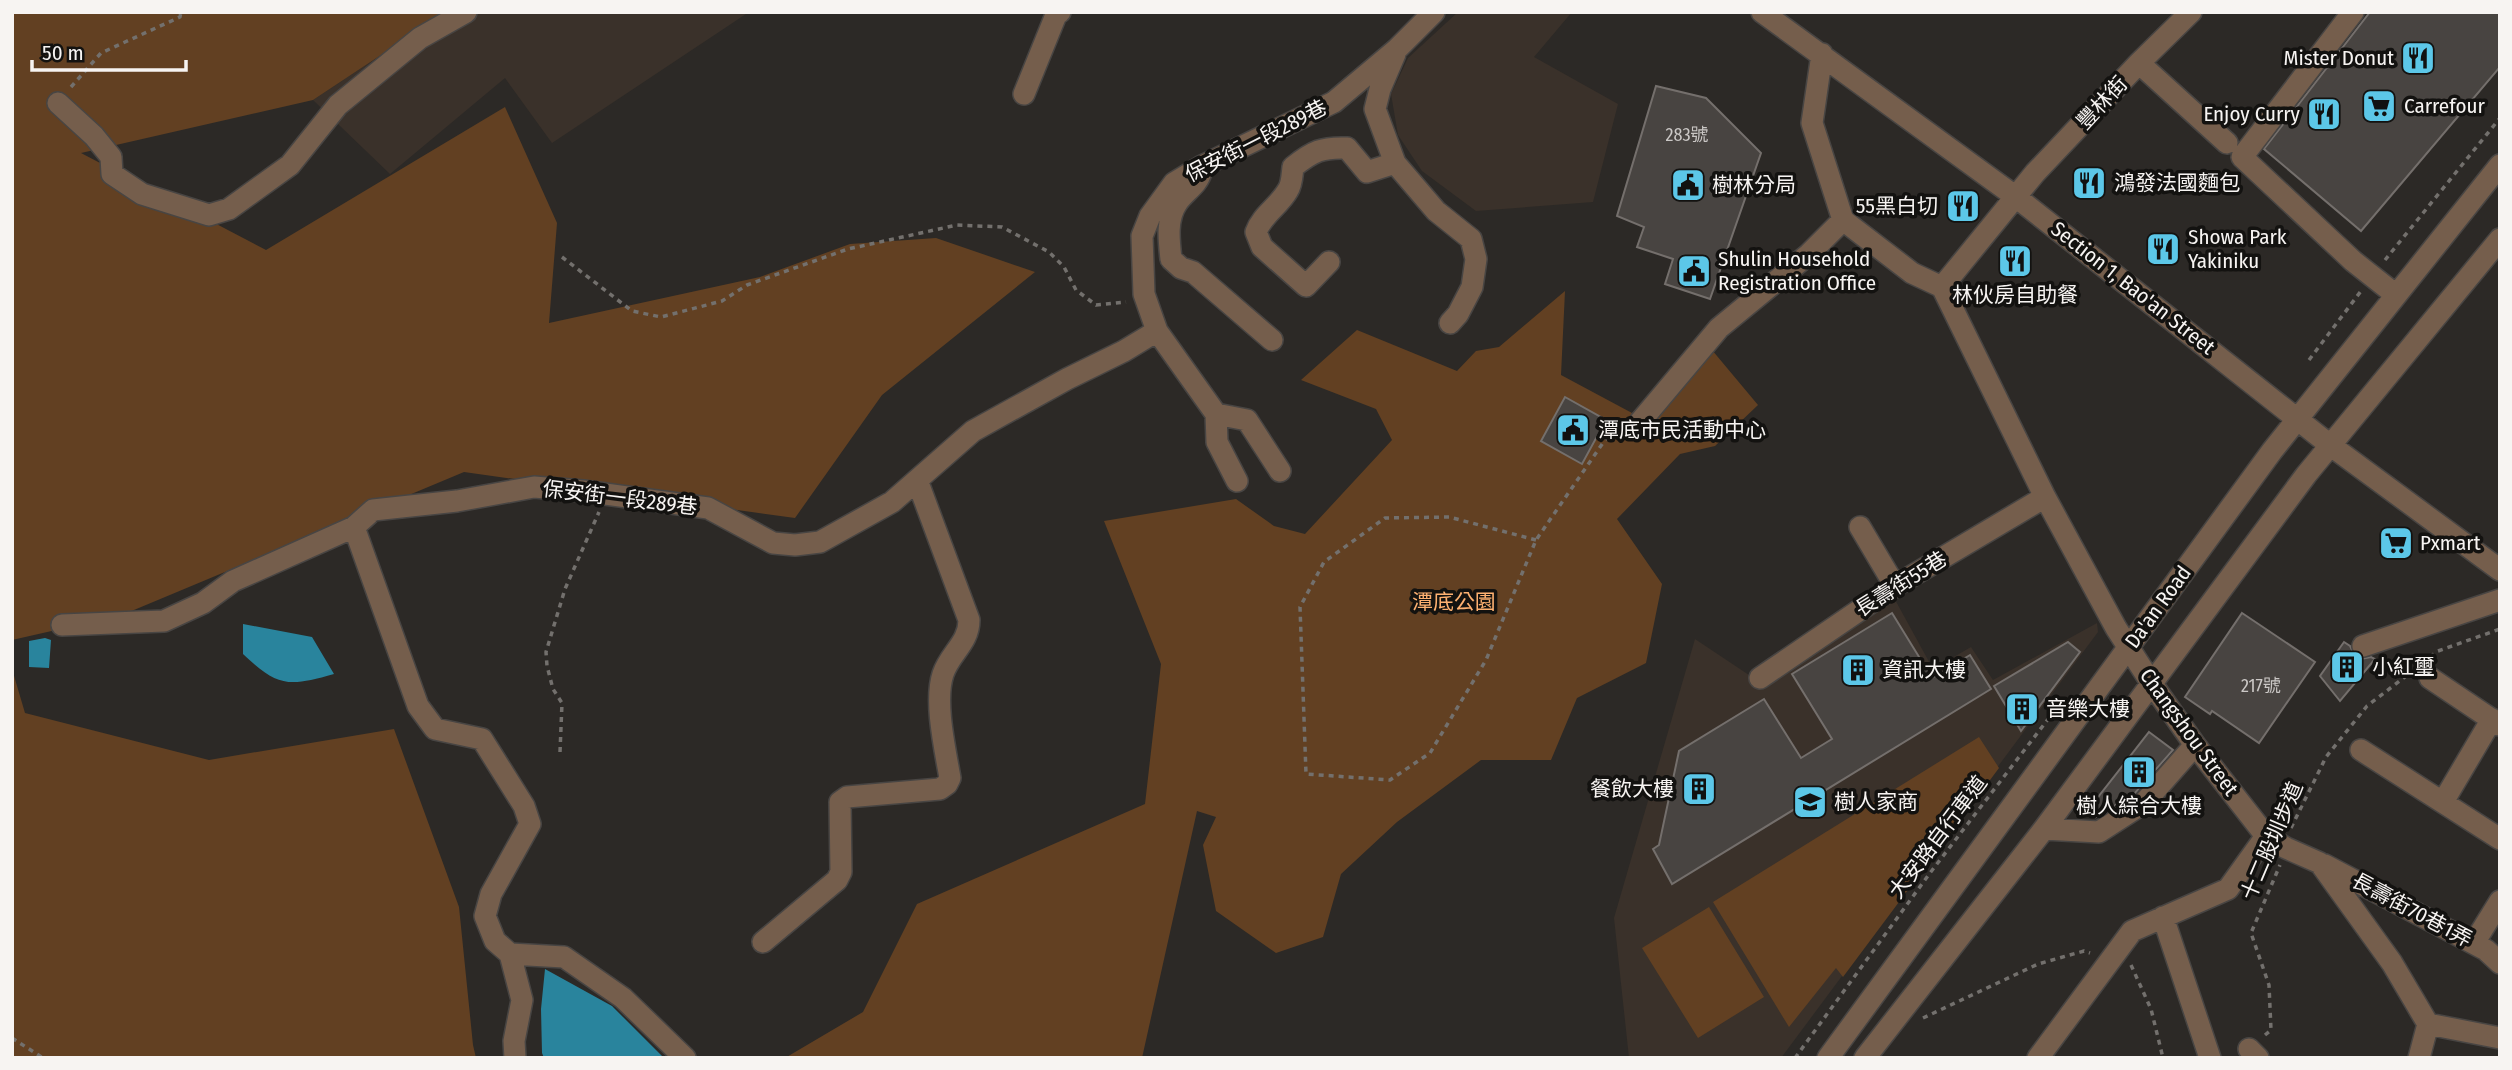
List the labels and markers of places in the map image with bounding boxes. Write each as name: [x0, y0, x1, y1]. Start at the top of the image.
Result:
restaurant icon: Mister Donut: [2399, 39, 2437, 77]
place label: Mister Donut: [2283, 45, 2394, 71]
supermarket icon: Carrefour: [2360, 87, 2398, 125]
place label: Carrefour: [2404, 93, 2485, 119]
restaurant icon: Enjoy Curry: [2305, 95, 2343, 133]
place label: Enjoy Curry: [2203, 101, 2301, 127]
restaurant icon: 鴻發法國麵包: [2070, 164, 2108, 202]
public building icon: 樹林分局: [1669, 166, 1707, 204]
place label: 鴻發法國麵包: [2114, 170, 2240, 196]
place label: 樹林分局: [1712, 172, 1796, 198]
restaurant icon: 55黑白切: [1944, 187, 1982, 225]
place label: 55黑白切: [1856, 193, 1938, 219]
place label: Showa Park Yakiniku: [2188, 224, 2287, 274]
restaurant icon: Showa Park Yakiniku: [2144, 230, 2182, 268]
restaurant icon: 林伙房自助餐: [1996, 242, 2034, 280]
place label: Shulin Household Registration Office: [1718, 246, 1876, 296]
public building icon: Shulin Household Registration Office: [1675, 252, 1713, 290]
place label: 林伙房自助餐: [1952, 282, 2078, 308]
public building icon: 潭底市民活動中心: [1554, 411, 1592, 449]
place label: 潭底市民活動中心: [1598, 417, 1766, 443]
supermarket icon: Pxmart: [2377, 524, 2415, 562]
place label: Pxmart: [2420, 530, 2481, 556]
building icon: 小紅璽: [2328, 648, 2366, 686]
building icon: 資訊大樓: [1839, 651, 1877, 689]
place label: 小紅璽: [2372, 654, 2435, 680]
place label: 資訊大樓: [1882, 657, 1966, 683]
building icon: 音樂大樓: [2003, 690, 2041, 728]
place label: 音樂大樓: [2046, 696, 2130, 722]
building icon: 樹人綜合大樓: [2120, 753, 2158, 791]
building icon: 餐飲大樓: [1680, 770, 1718, 808]
place label: 餐飲大樓: [1590, 776, 1674, 802]
school or university icon: 樹人家商: [1791, 783, 1829, 821]
place label: 樹人家商: [1834, 789, 1918, 815]
place label: 樹人綜合大樓: [2076, 793, 2202, 819]

